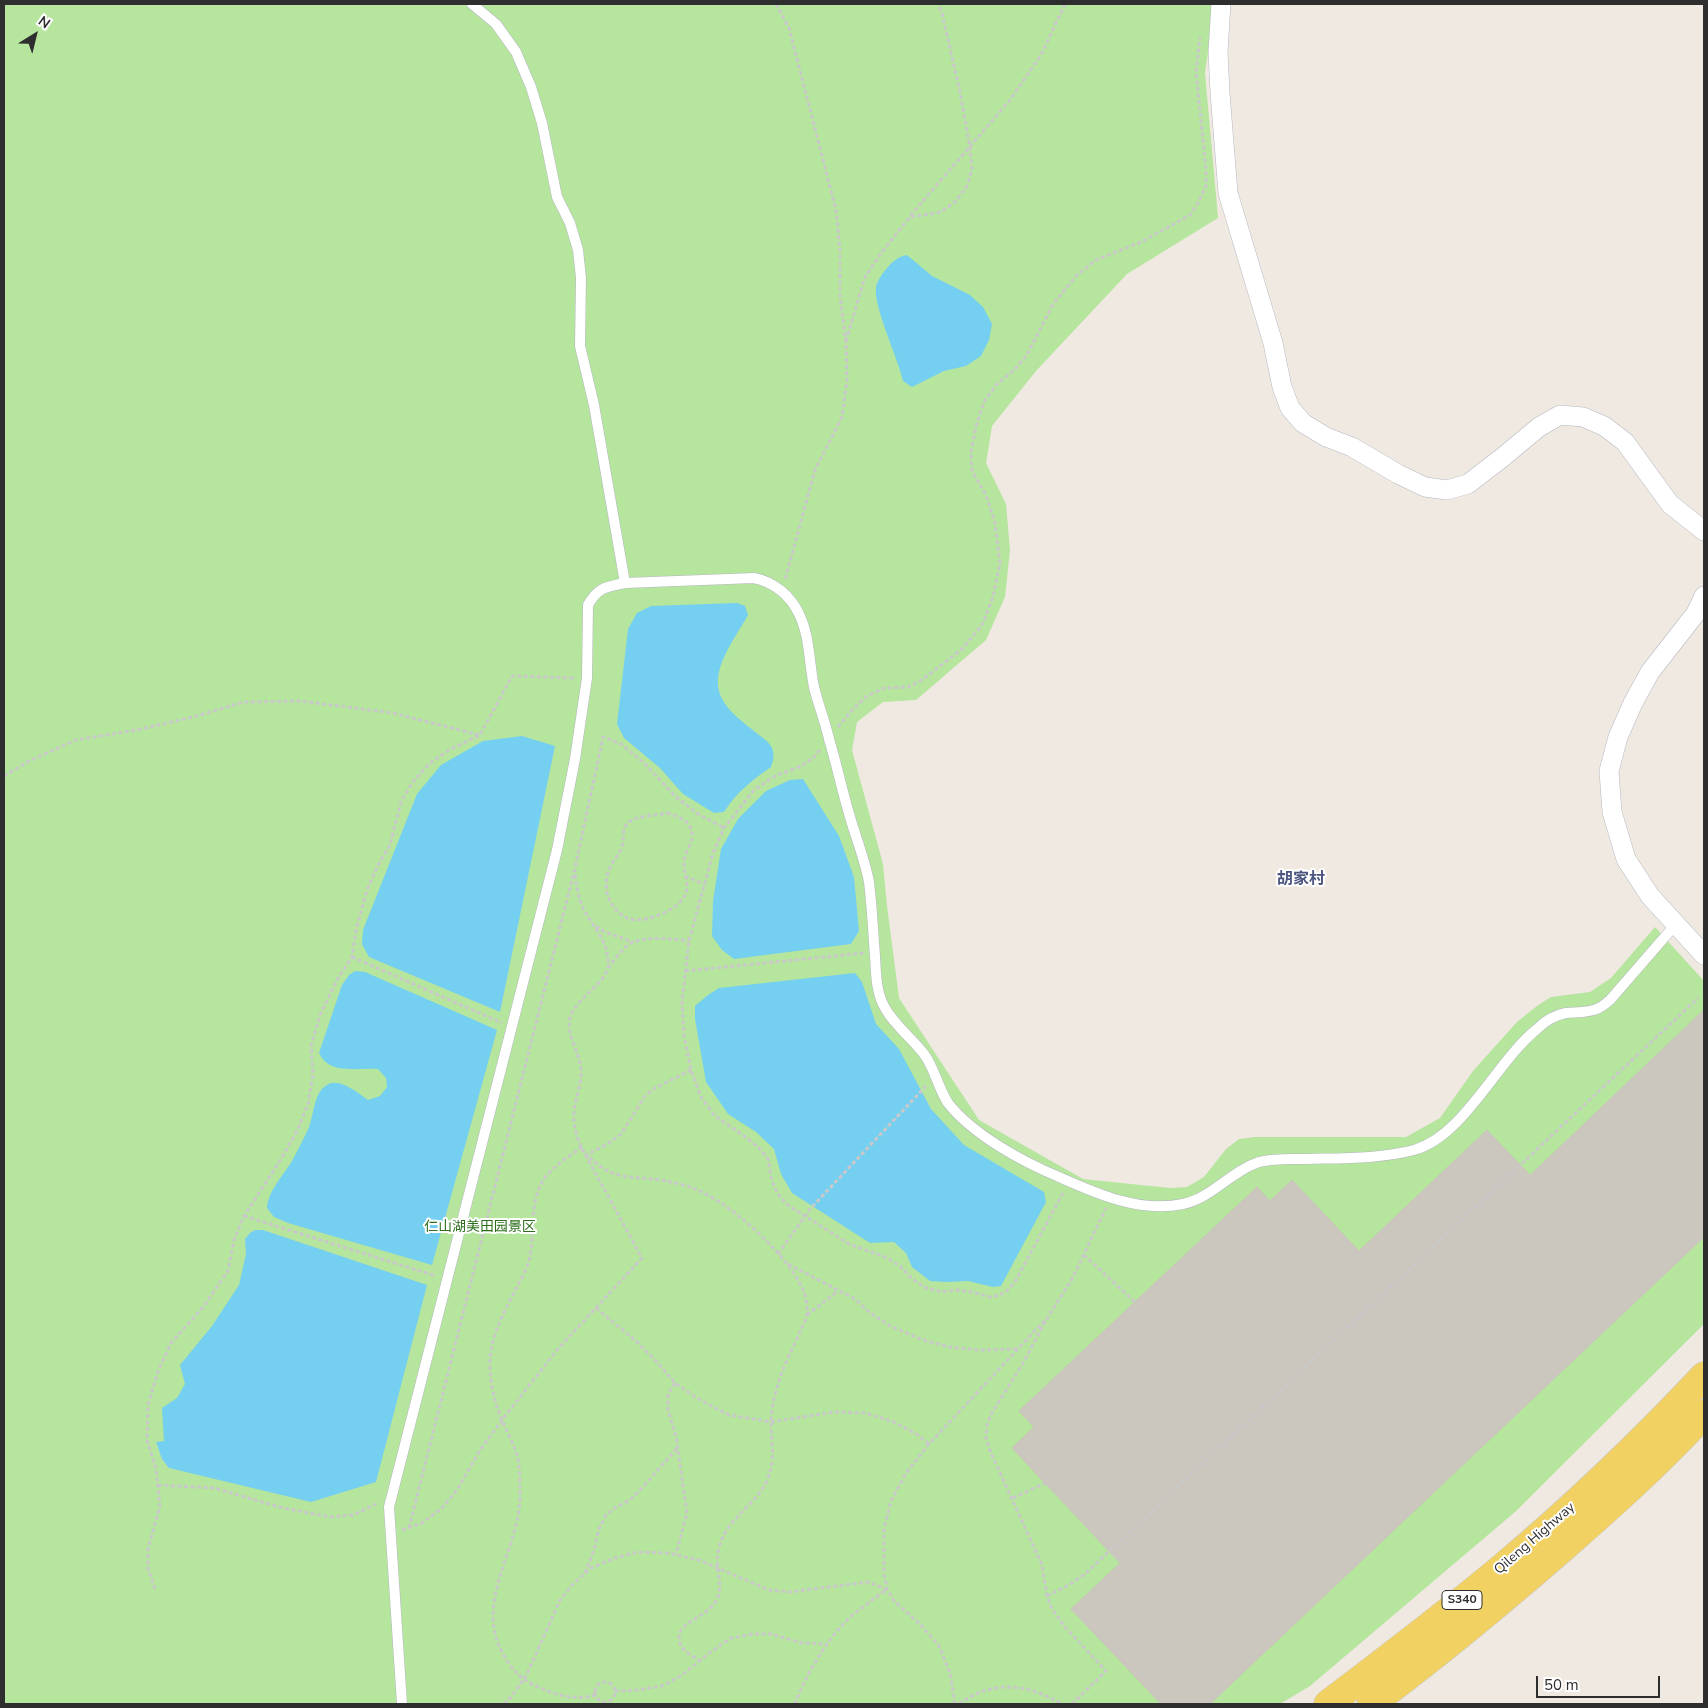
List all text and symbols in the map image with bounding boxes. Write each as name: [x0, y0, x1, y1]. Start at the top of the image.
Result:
north arrow: [10, 10, 60, 60]
text: N: [34, 12, 54, 33]
district label: 胡家村: [1277, 870, 1325, 890]
park label: 仁山湖美田园景区: [424, 1220, 536, 1236]
street label: Qileng Highway: [1491, 1499, 1579, 1579]
road number: S340: [1442, 1590, 1482, 1610]
scale bar: [1538, 1666, 1662, 1698]
text: 50 m: [1544, 1675, 1579, 1695]

